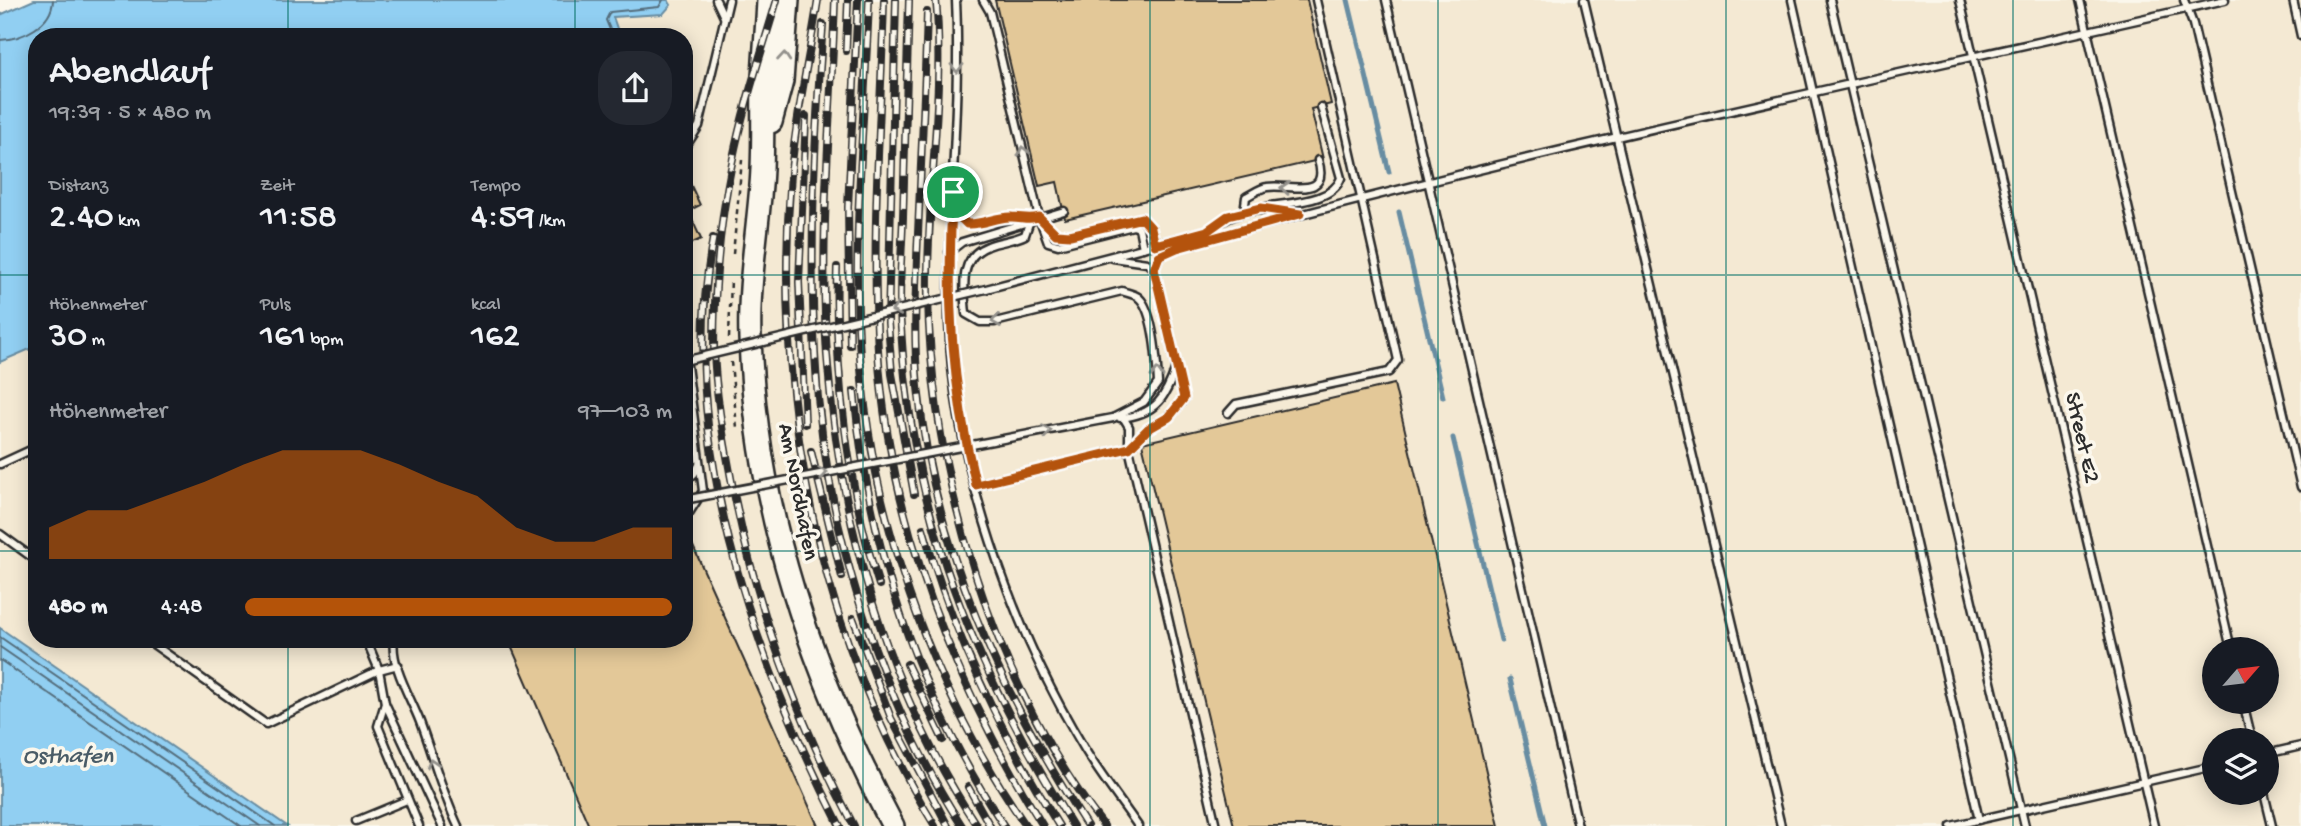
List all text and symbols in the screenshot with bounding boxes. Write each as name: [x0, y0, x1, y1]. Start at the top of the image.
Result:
button: share: [598, 51, 672, 125]
one-way arrow: [776, 51, 791, 62]
text: Abendlauf: [49, 52, 210, 96]
one-way arrow: [950, 63, 965, 74]
text: 19:39 · 5 × 480 m: [49, 100, 211, 127]
one-way arrow: [1017, 145, 1031, 157]
pin: [923, 162, 983, 222]
icon: arrive: [934, 173, 972, 211]
text: Distanz: [49, 175, 108, 198]
text: Zeit: [260, 175, 294, 198]
text: Tempo: [471, 175, 521, 198]
one-way arrow: [1280, 181, 1291, 196]
text: 2.40: [49, 198, 114, 239]
text: 11:58: [260, 198, 337, 239]
text: 4:59: [471, 198, 535, 239]
text: km: [114, 210, 140, 233]
text: /km: [535, 210, 566, 233]
text: Höhenmeter: [49, 294, 146, 317]
text: Puls: [260, 294, 291, 317]
text: kcal: [471, 294, 501, 317]
one-way arrow: [890, 302, 902, 317]
one-way arrow: [990, 313, 1002, 328]
text: 30: [49, 317, 87, 358]
text: 161: [260, 317, 306, 358]
text: 162: [471, 317, 520, 358]
text: m: [87, 329, 105, 352]
text: bpm: [306, 329, 343, 352]
one-way arrow: [1149, 367, 1165, 378]
street label: Street E2: [2057, 390, 2105, 486]
text: Höhenmeter: [49, 399, 167, 426]
text: 97–103 m: [578, 399, 672, 426]
street label: Am Nordhafen: [770, 421, 824, 563]
one-way arrow: [1041, 424, 1053, 439]
one-way arrow: [817, 467, 829, 482]
text: 480 m: [49, 594, 107, 621]
text: 4:48: [161, 594, 203, 621]
north arrow: [2202, 637, 2278, 714]
map controls: [2202, 637, 2279, 805]
button: layers: [2202, 728, 2279, 805]
water label: Osthafen: [23, 743, 114, 772]
one-way arrow: [426, 757, 441, 769]

